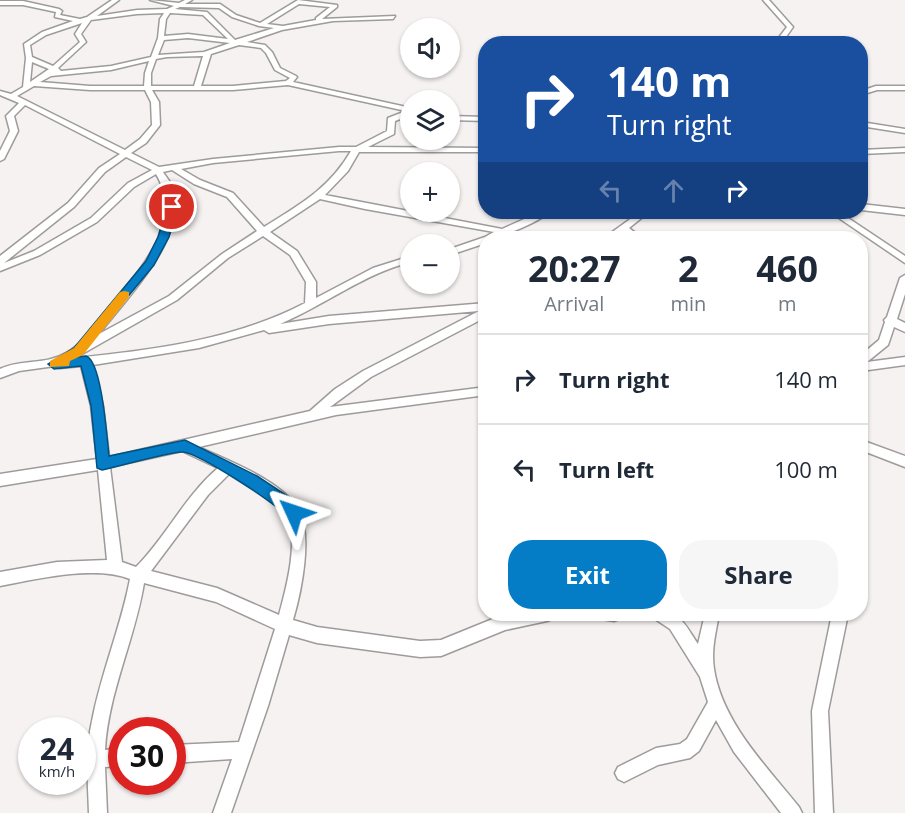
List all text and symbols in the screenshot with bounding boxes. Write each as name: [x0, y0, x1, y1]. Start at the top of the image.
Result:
map controls: [400, 18, 460, 294]
button: sound: [400, 18, 460, 78]
text: 140 m: [607, 52, 731, 109]
icon: right: [508, 60, 586, 138]
button: layers: [400, 90, 460, 150]
text: Turn right: [607, 106, 732, 143]
button: +: [400, 162, 460, 222]
icon: left: [594, 174, 627, 207]
icon: ahead: [657, 174, 690, 207]
icon: right: [720, 174, 753, 207]
pin: [146, 181, 197, 232]
icon: arrive: [155, 190, 188, 223]
button: −: [400, 234, 460, 294]
text: 20:27: [528, 244, 621, 293]
text: 2: [678, 244, 699, 293]
text: 460: [756, 244, 818, 293]
text: Arrival: [544, 290, 604, 317]
text: min: [670, 290, 706, 317]
text: m: [778, 290, 796, 317]
icon: right: [508, 363, 541, 396]
text: Turn right: [559, 364, 670, 394]
text: 140 m: [774, 364, 838, 394]
icon: left: [508, 453, 541, 486]
text: Turn left: [559, 454, 654, 484]
text: 100 m: [774, 454, 838, 484]
position arrow: [262, 481, 326, 545]
button: Exit: [508, 540, 667, 609]
button: Share: [679, 540, 838, 609]
speed limit sign: 30: [108, 717, 186, 795]
text: 24: [40, 728, 74, 769]
text: km/h: [39, 761, 75, 781]

